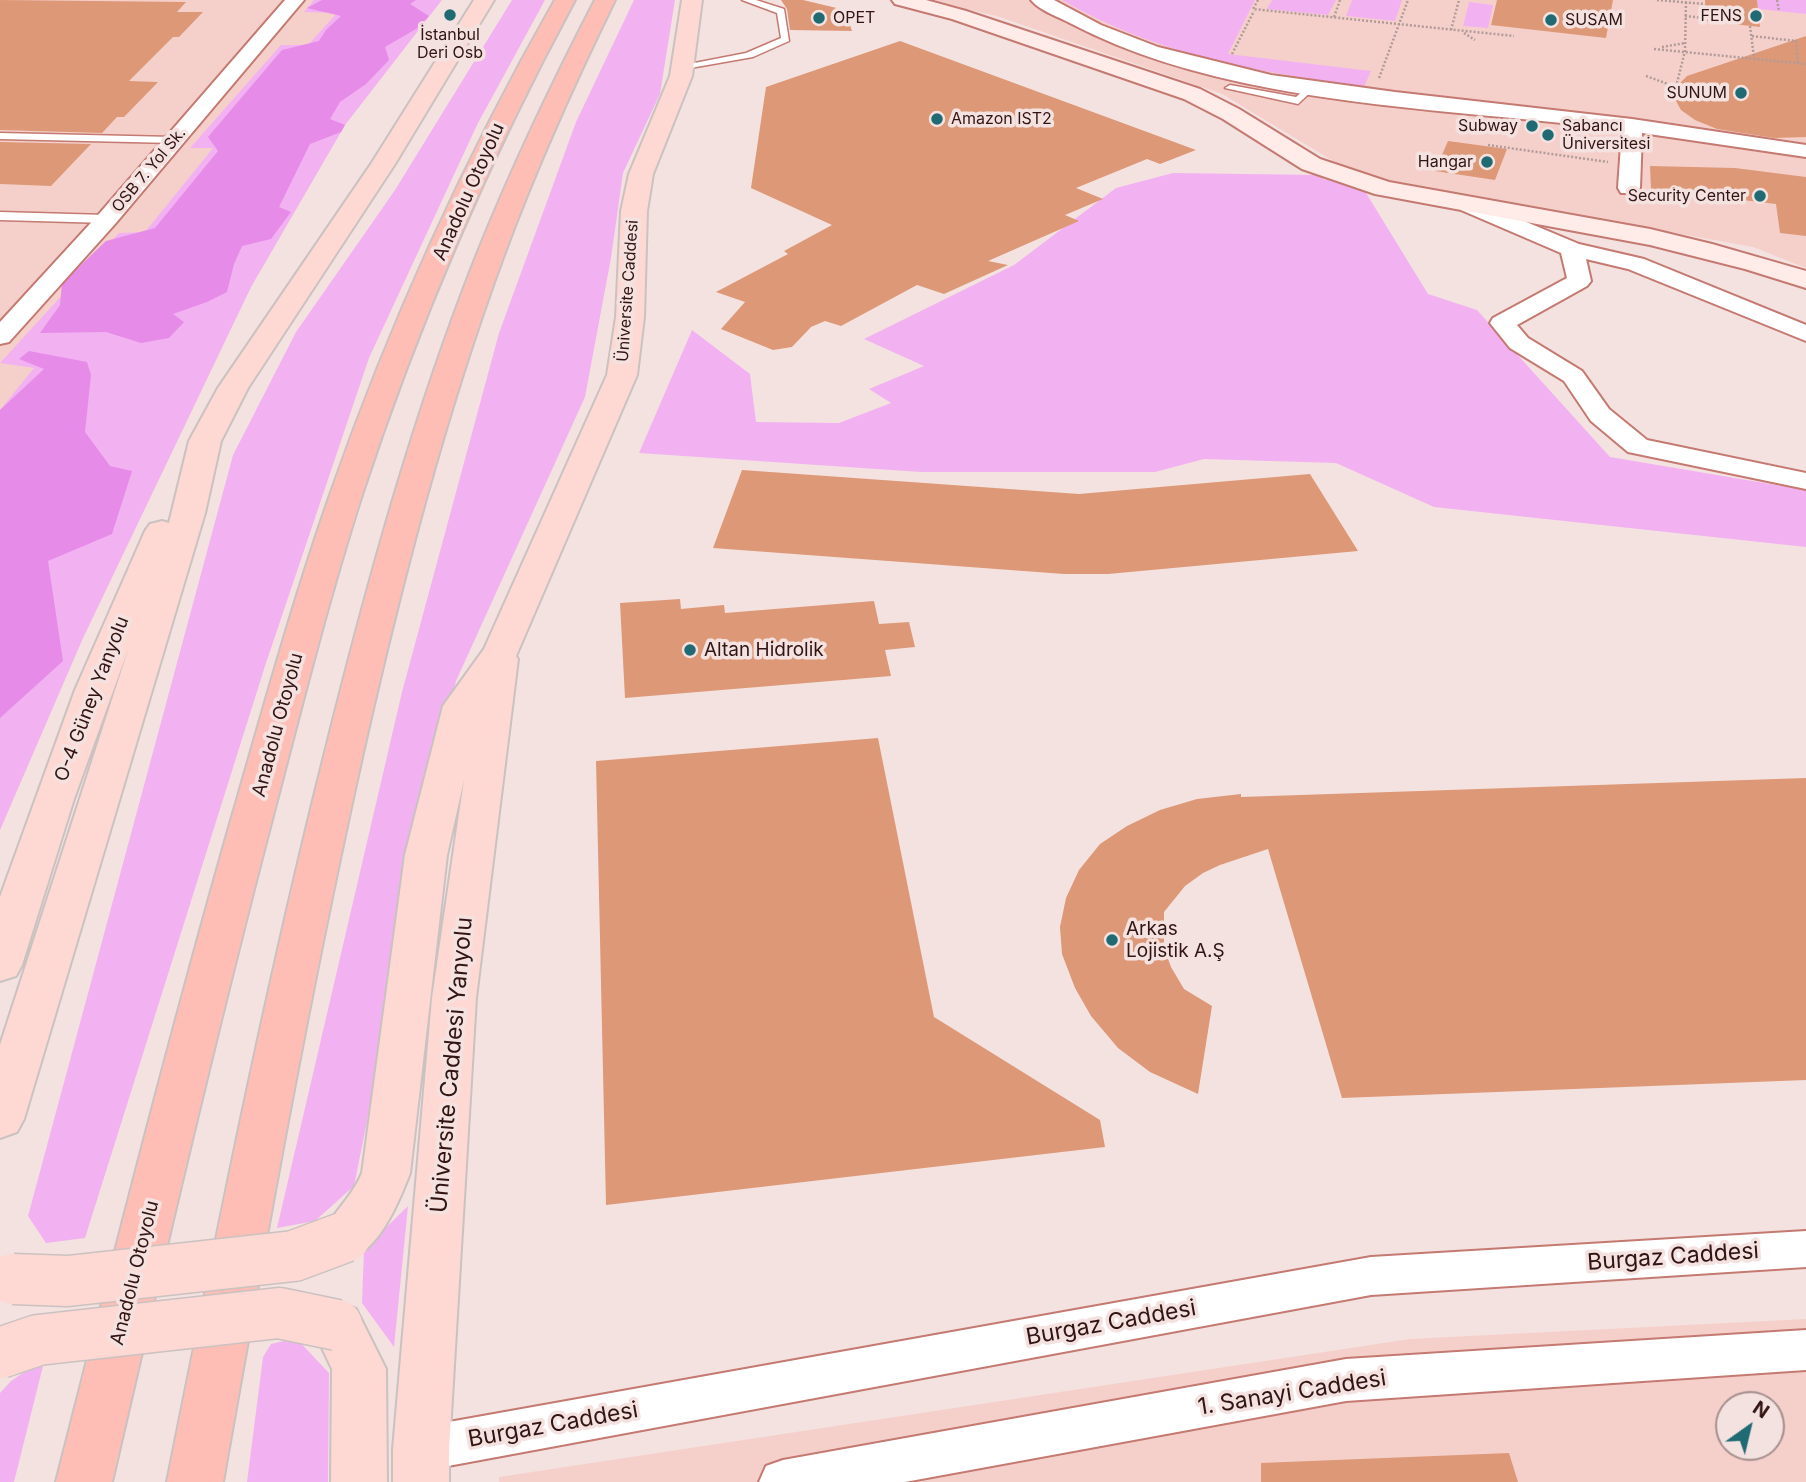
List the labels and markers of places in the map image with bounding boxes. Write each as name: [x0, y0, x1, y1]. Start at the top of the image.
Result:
place label: FENS: [1701, 6, 1742, 26]
marker: İstanbul Deri Osb: [442, 7, 458, 23]
place label: OPET: [833, 8, 875, 28]
marker: FENS: [1748, 8, 1764, 24]
marker: OPET: [811, 10, 827, 26]
place label: SUSAM: [1565, 10, 1623, 30]
marker: SUSAM: [1543, 12, 1559, 28]
place label: İstanbul Deri Osb: [417, 25, 483, 63]
place label: SUNUM: [1666, 83, 1727, 103]
marker: SUNUM: [1733, 85, 1749, 101]
place label: Amazon IST2: [951, 109, 1052, 129]
marker: Amazon IST2: [929, 111, 945, 127]
place label: Subway: [1458, 116, 1518, 136]
place label: Sabancı Üniversitesi: [1562, 116, 1650, 154]
marker: Subway: [1524, 118, 1540, 134]
marker: Sabancı Üniversitesi: [1540, 127, 1556, 143]
place label: Hangar: [1418, 152, 1473, 172]
marker: Hangar: [1479, 154, 1495, 170]
place label: Security Center: [1628, 186, 1746, 206]
marker: Security Center: [1752, 188, 1768, 204]
place label: Altan Hidrolik: [704, 639, 824, 661]
marker: Altan Hidrolik: [682, 642, 698, 658]
place label: Arkas Lojistik A.Ş: [1126, 918, 1225, 962]
marker: Arkas Lojistik A.Ş: [1104, 932, 1120, 948]

